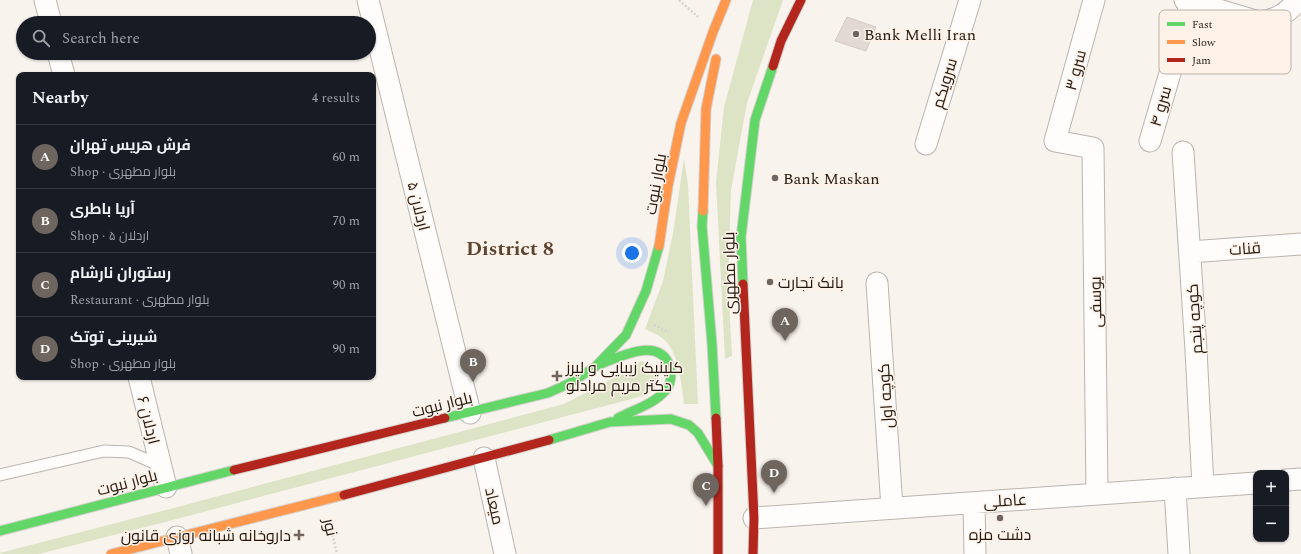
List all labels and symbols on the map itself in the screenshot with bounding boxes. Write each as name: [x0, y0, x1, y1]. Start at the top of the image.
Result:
legend: [1159, 10, 1291, 74]
text: Fast: [1192, 16, 1213, 33]
place label: Bank Melli Iran: [864, 23, 976, 47]
marker: Bank Melli Iran: [851, 29, 861, 39]
text: Slow: [1192, 34, 1216, 51]
street label: سرو ۳: [1059, 47, 1093, 93]
text: Jam: [1192, 52, 1211, 69]
street label: سرویکم: [926, 55, 964, 112]
street label: سرو ۴: [1144, 83, 1178, 129]
street label: بلوار نبوت: [639, 152, 673, 217]
place label: Bank Maskan: [783, 167, 880, 191]
marker: Bank Maskan: [770, 173, 780, 183]
street label: اردلان ۵: [400, 179, 436, 233]
street label: بلوار مطهری: [717, 231, 743, 315]
district label: District 8: [466, 234, 554, 264]
street label: قنات: [1228, 236, 1262, 262]
your location: [622, 243, 642, 263]
place label: بانک تجارت: [778, 271, 844, 295]
street label: یوسفی: [1084, 275, 1108, 328]
marker: بانک تجارت: [765, 277, 775, 287]
street label: کوچه پنجم: [1181, 283, 1209, 355]
pin: A: [772, 308, 798, 341]
pin: B: [460, 349, 486, 382]
place label: کلینیک زیبایی و لیرز دکتر مریم مرادلو: [565, 356, 683, 398]
street label: کوچه اول: [872, 363, 900, 429]
marker: کلینیک زیبایی و لیرز دکتر مریم مرادلو: [551, 370, 563, 382]
street label: بلوار نبوت: [409, 386, 475, 424]
street label: اردلان ۶: [130, 394, 166, 447]
pin: D: [761, 460, 787, 493]
street label: بلوار نبوت: [94, 463, 160, 503]
pin: C: [693, 473, 719, 506]
street label: میعاد: [478, 485, 510, 527]
street label: عاملی: [983, 488, 1028, 514]
marker: دشت مزه: [995, 513, 1005, 523]
street label: نور: [316, 515, 344, 539]
place label: دشت مزه: [969, 523, 1031, 547]
place label: داروخانه شبانه روزی قانون: [121, 524, 291, 548]
marker: داروخانه شبانه روزی قانون: [294, 530, 304, 540]

